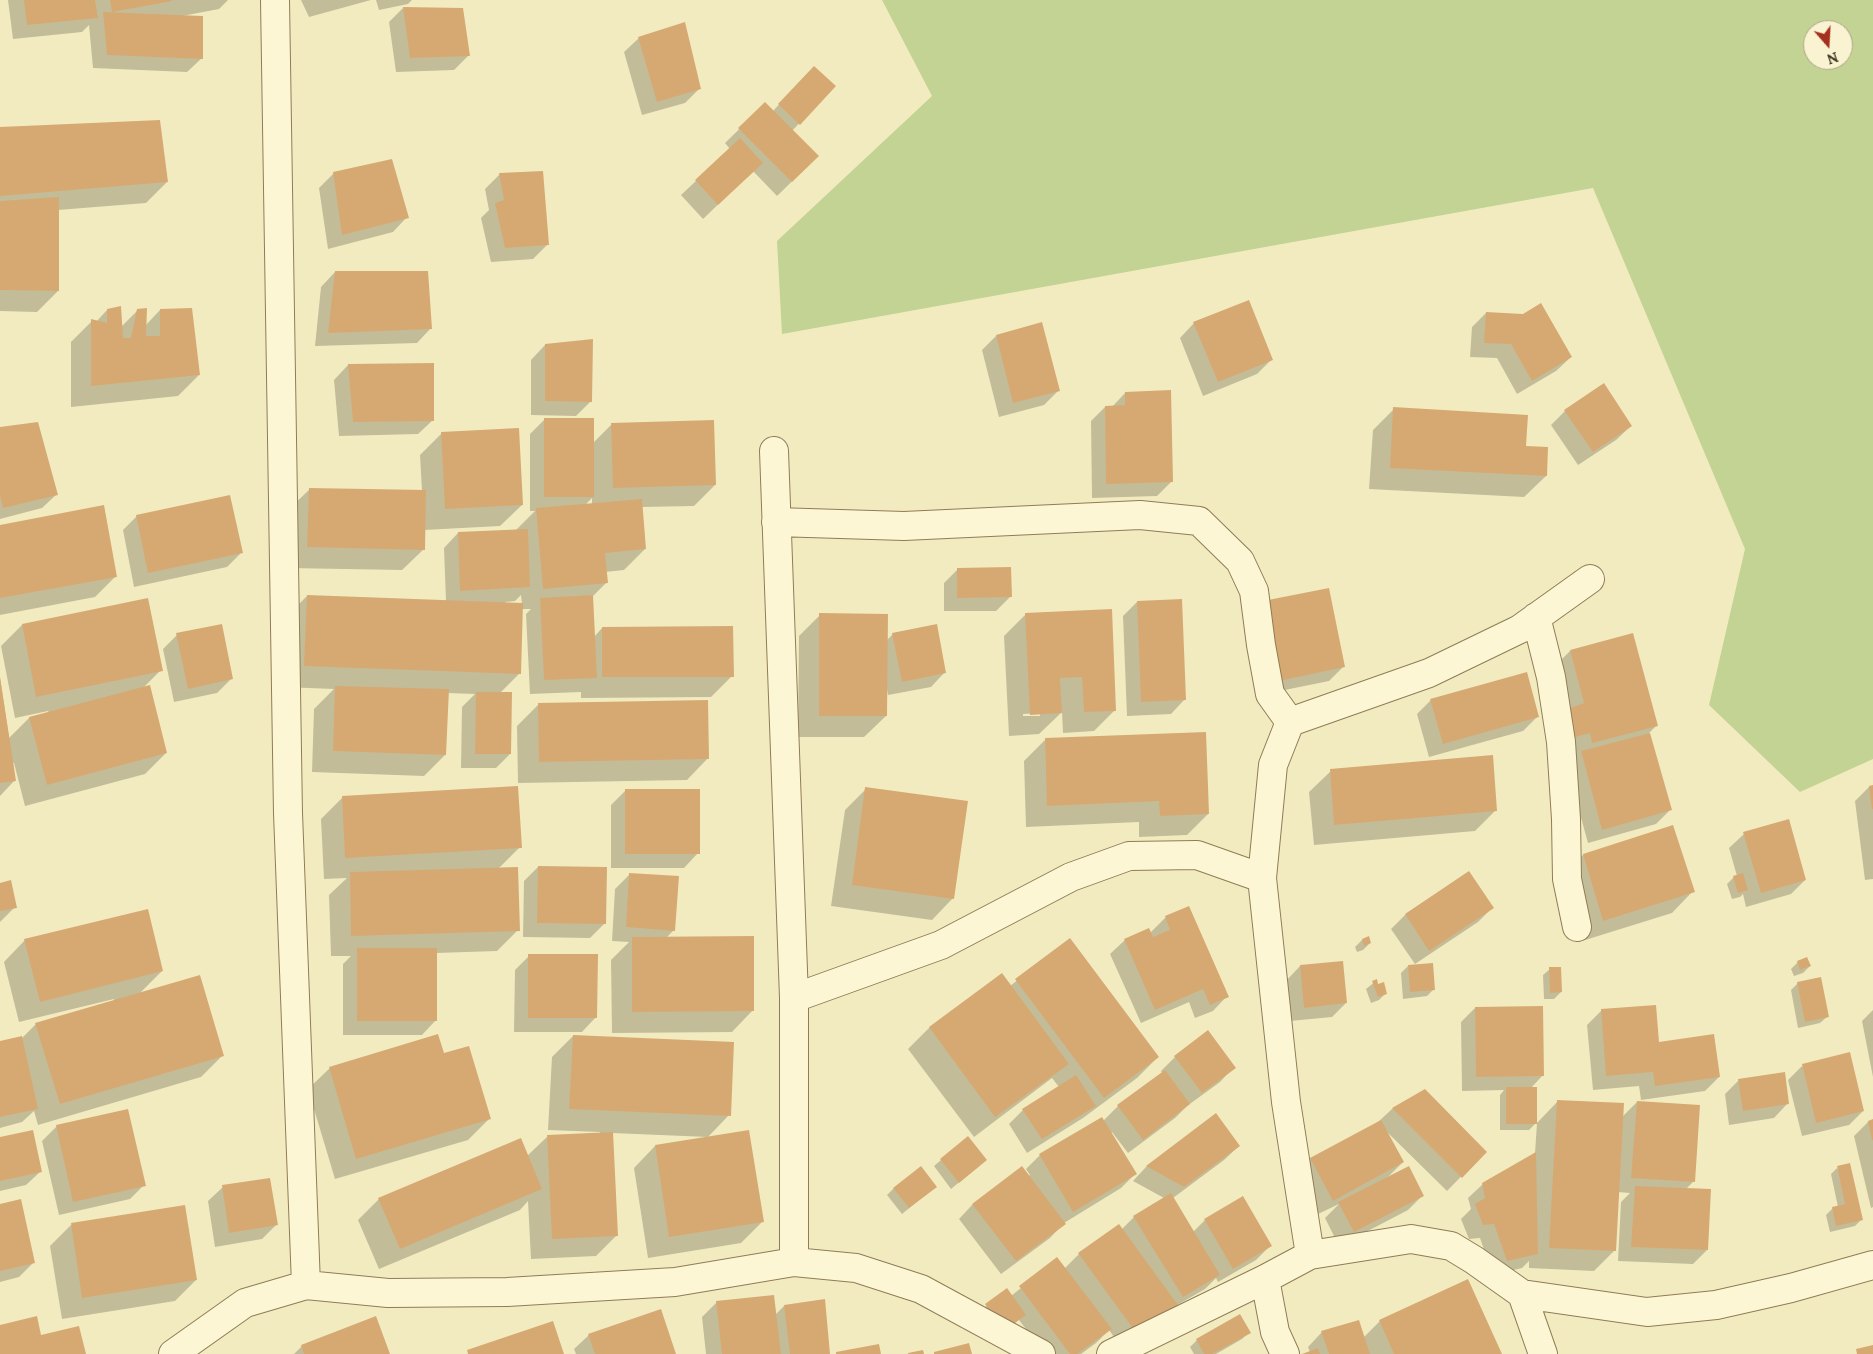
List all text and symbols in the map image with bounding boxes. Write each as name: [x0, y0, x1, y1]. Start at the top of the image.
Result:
north arrow: [1803, 20, 1853, 70]
text: N: [1825, 48, 1841, 69]

